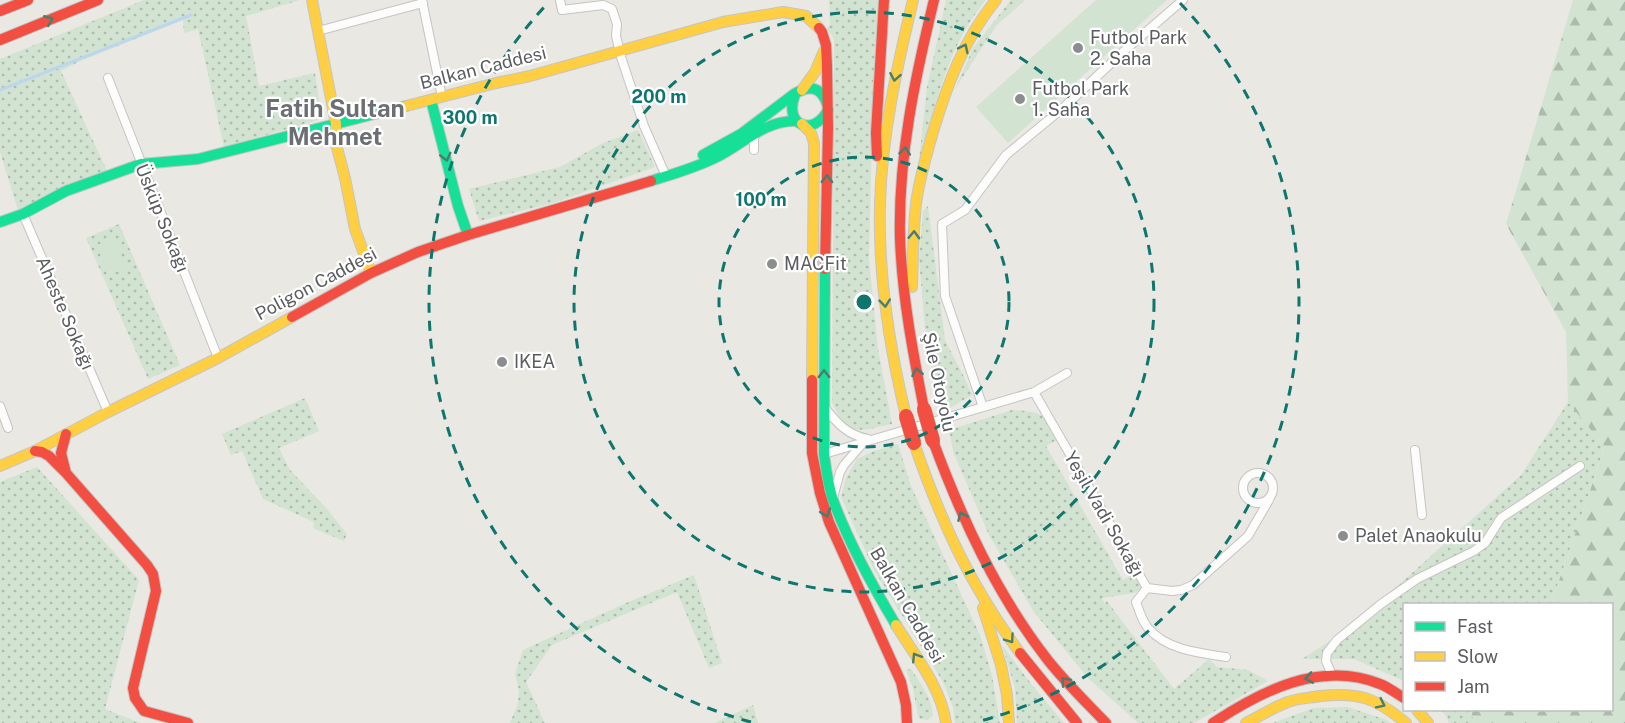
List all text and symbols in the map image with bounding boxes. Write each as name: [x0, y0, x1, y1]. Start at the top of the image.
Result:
one-way arrow: [43, 14, 54, 27]
place label: Futbol Park 2. Saha: [1090, 27, 1187, 69]
marker: Futbol Park 2. Saha: [1071, 41, 1085, 55]
street label: Balkan Caddesi: [418, 42, 548, 93]
one-way arrow: [957, 43, 969, 54]
one-way arrow: [890, 73, 902, 82]
place label: Futbol Park 1. Saha: [1032, 78, 1129, 120]
text: 200 m: [632, 86, 686, 107]
marker: Futbol Park 1. Saha: [1013, 92, 1027, 106]
district label: Fatih Sultan Mehmet: [265, 94, 405, 150]
text: 300 m: [442, 107, 498, 128]
one-way arrow: [898, 147, 911, 156]
one-way arrow: [438, 152, 451, 162]
street label: Üsküp Sokağı: [131, 160, 195, 275]
one-way arrow: [821, 175, 833, 184]
text: 100 m: [735, 189, 787, 210]
one-way arrow: [908, 230, 921, 239]
street label: Poligon Caddesi: [251, 243, 380, 324]
street label: Aheste Sokağı: [32, 253, 99, 373]
place label: MACFit: [784, 253, 847, 274]
marker: MACFit: [765, 257, 779, 271]
centre of rings: [854, 292, 874, 312]
one-way arrow: [878, 299, 891, 308]
street label: Şile Otoyolu: [919, 330, 960, 434]
place label: IKEA: [514, 351, 555, 372]
marker: IKEA: [495, 355, 509, 369]
one-way arrow: [911, 367, 924, 377]
one-way arrow: [818, 370, 830, 379]
street label: Yeşil Vadi Sokağı: [1060, 447, 1149, 580]
one-way arrow: [819, 507, 831, 518]
one-way arrow: [958, 511, 970, 522]
place label: Palet Anaokulu: [1355, 525, 1482, 546]
marker: Palet Anaokulu: [1336, 529, 1350, 543]
street label: Balkan Caddesi: [866, 543, 949, 666]
legend: [1403, 603, 1613, 711]
text: Fast: [1457, 616, 1493, 637]
one-way arrow: [1003, 633, 1014, 644]
text: Slow: [1457, 646, 1498, 667]
one-way arrow: [911, 653, 923, 663]
one-way arrow: [1305, 672, 1314, 684]
text: Jam: [1457, 676, 1490, 697]
one-way arrow: [1061, 677, 1072, 688]
one-way arrow: [1374, 697, 1385, 709]

